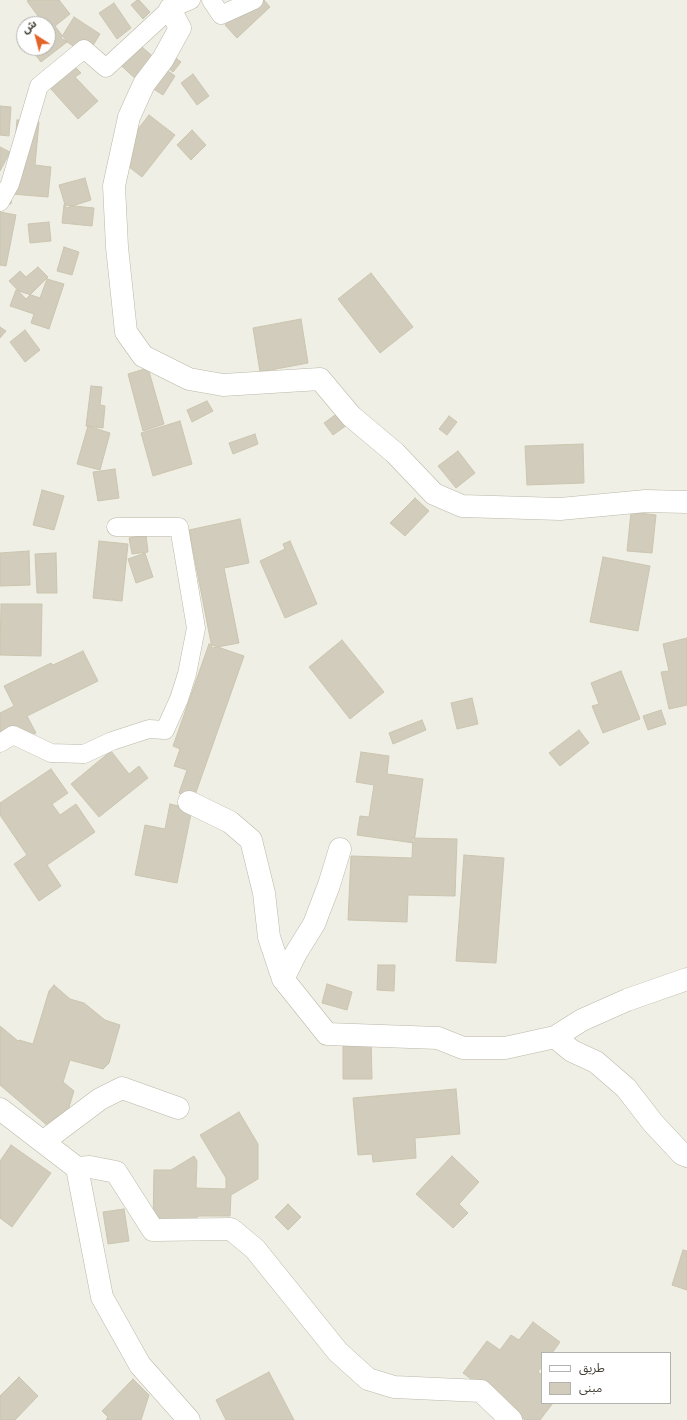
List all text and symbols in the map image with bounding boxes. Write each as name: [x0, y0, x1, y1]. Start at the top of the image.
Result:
north arrow: [16, 16, 56, 56]
text: ش: [19, 17, 39, 36]
legend: [541, 1352, 671, 1404]
text: طريق: [579, 1361, 605, 1375]
text: مبنى: [579, 1381, 602, 1395]

